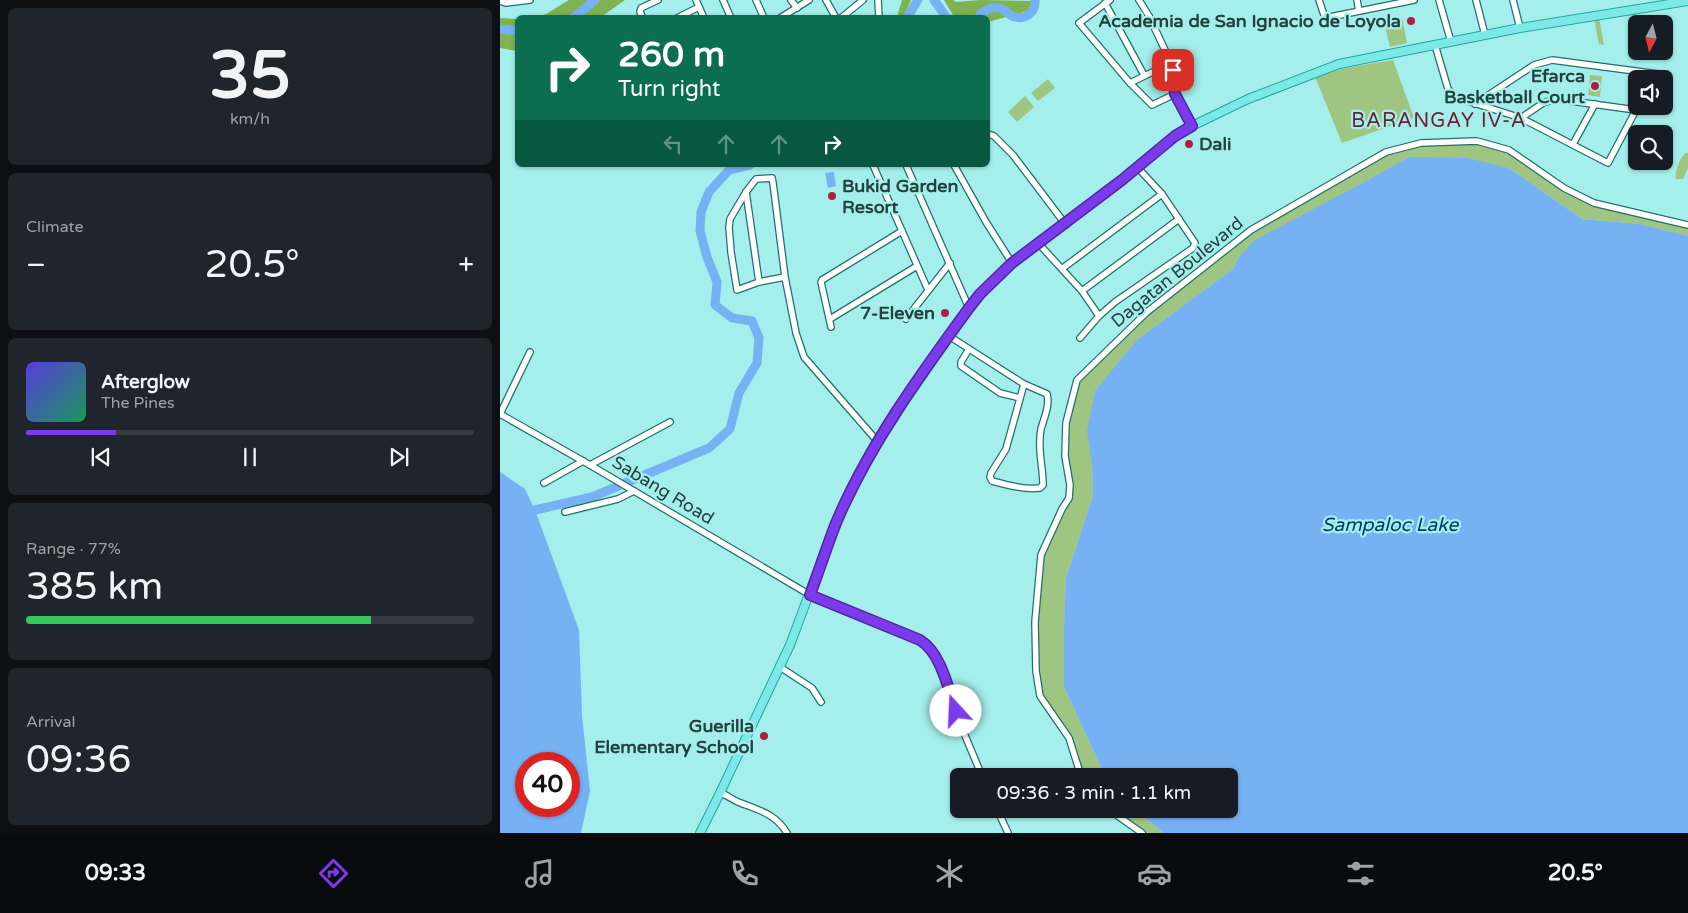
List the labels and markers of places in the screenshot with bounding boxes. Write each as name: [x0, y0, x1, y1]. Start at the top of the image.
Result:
place label: Academia de San Ignacio de Loyola: [1098, 10, 1401, 32]
marker: Academia de San Ignacio de Loyola: [1405, 15, 1417, 27]
pin: [1152, 49, 1194, 91]
place label: Efarca Basketball Court: [1444, 65, 1585, 108]
marker: Efarca Basketball Court: [1589, 80, 1601, 92]
place label: Dali: [1199, 133, 1231, 155]
marker: Dali: [1183, 138, 1195, 150]
place label: Bukid Garden Resort: [842, 175, 959, 218]
marker: Bukid Garden Resort: [826, 190, 838, 202]
place label: 7-Eleven: [860, 302, 935, 324]
marker: 7-Eleven: [939, 307, 951, 319]
place label: Guerilla Elementary School: [594, 715, 754, 758]
marker: Guerilla Elementary School: [758, 730, 770, 742]

